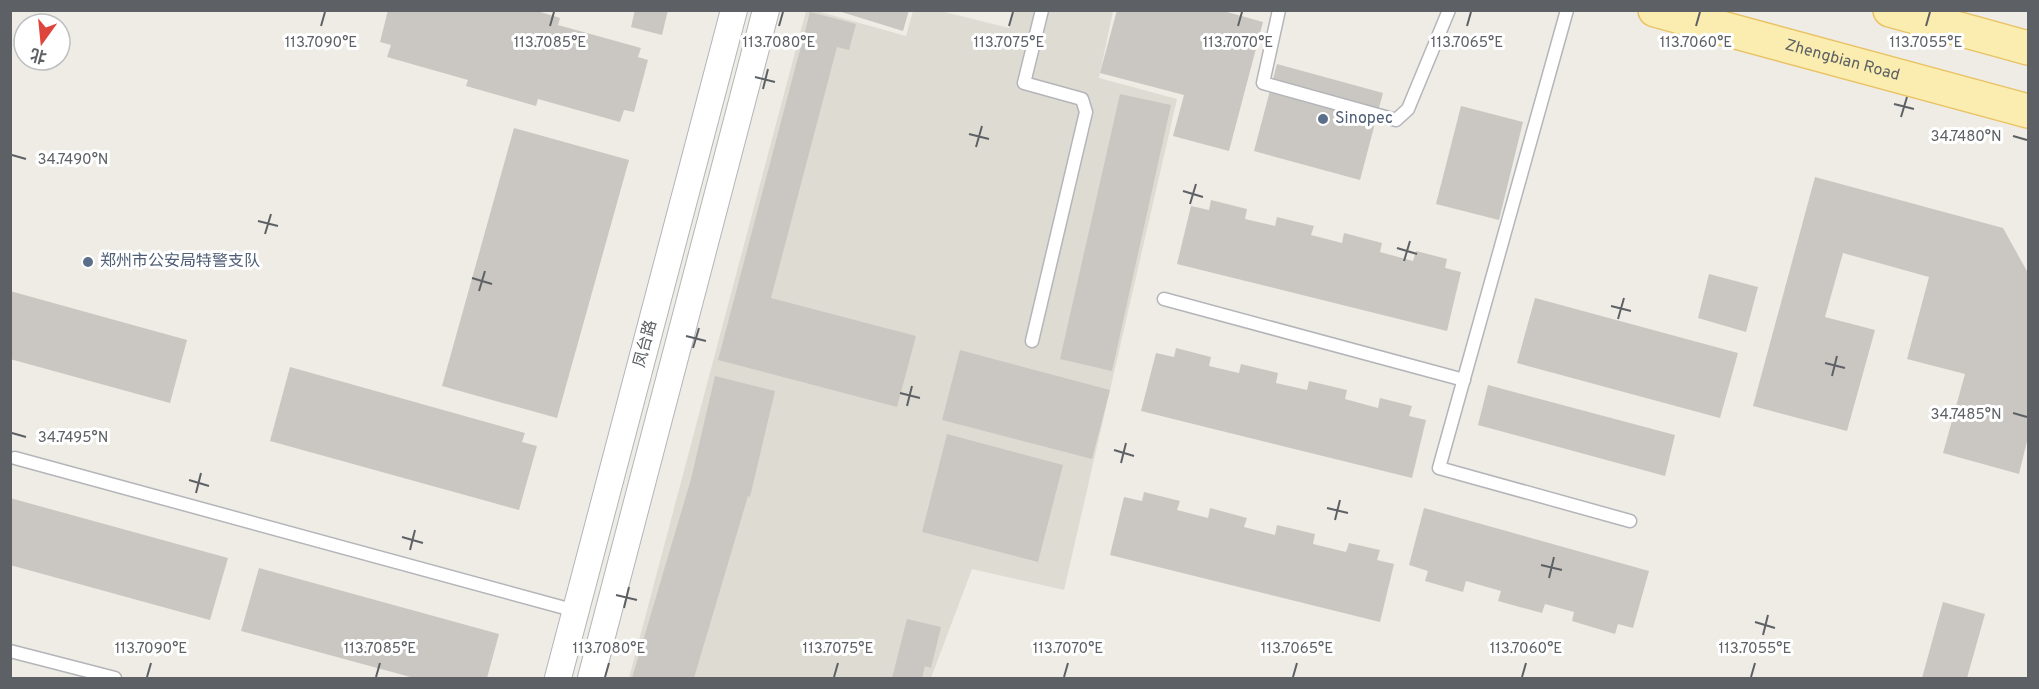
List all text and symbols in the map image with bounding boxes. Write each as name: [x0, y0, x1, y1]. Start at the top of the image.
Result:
north arrow: [12, 12, 72, 72]
text: 113.7090°E: [285, 34, 357, 53]
text: 113.7085°E: [514, 34, 586, 53]
text: 113.7080°E: [743, 34, 815, 53]
text: 113.7075°E: [974, 34, 1044, 53]
text: 113.7070°E: [1203, 34, 1273, 53]
text: 113.7065°E: [1431, 34, 1503, 53]
text: 113.7060°E: [1660, 34, 1732, 53]
text: 113.7055°E: [1890, 34, 1962, 53]
street label: Zhengbian Road: [1783, 36, 1902, 86]
text: 北: [28, 43, 49, 66]
place label: Sinopec: [1335, 109, 1393, 129]
marker: Sinopec: [1316, 112, 1330, 126]
text: 34.7480°N: [1930, 128, 2002, 147]
text: 34.7490°N: [38, 151, 108, 170]
place label: 郑州市公安局特警支队: [100, 252, 260, 272]
marker: 郑州市公安局特警支队: [81, 255, 95, 269]
street label: 凤台路: [630, 318, 662, 370]
text: 34.7485°N: [1930, 406, 2002, 425]
text: 34.7495°N: [38, 429, 108, 448]
text: 113.7090°E: [115, 640, 187, 659]
text: 113.7085°E: [344, 640, 416, 659]
text: 113.7080°E: [573, 640, 645, 659]
text: 113.7075°E: [803, 640, 873, 659]
text: 113.7070°E: [1033, 640, 1103, 659]
text: 113.7065°E: [1261, 640, 1333, 659]
text: 113.7060°E: [1490, 640, 1562, 659]
text: 113.7055°E: [1719, 640, 1791, 659]

